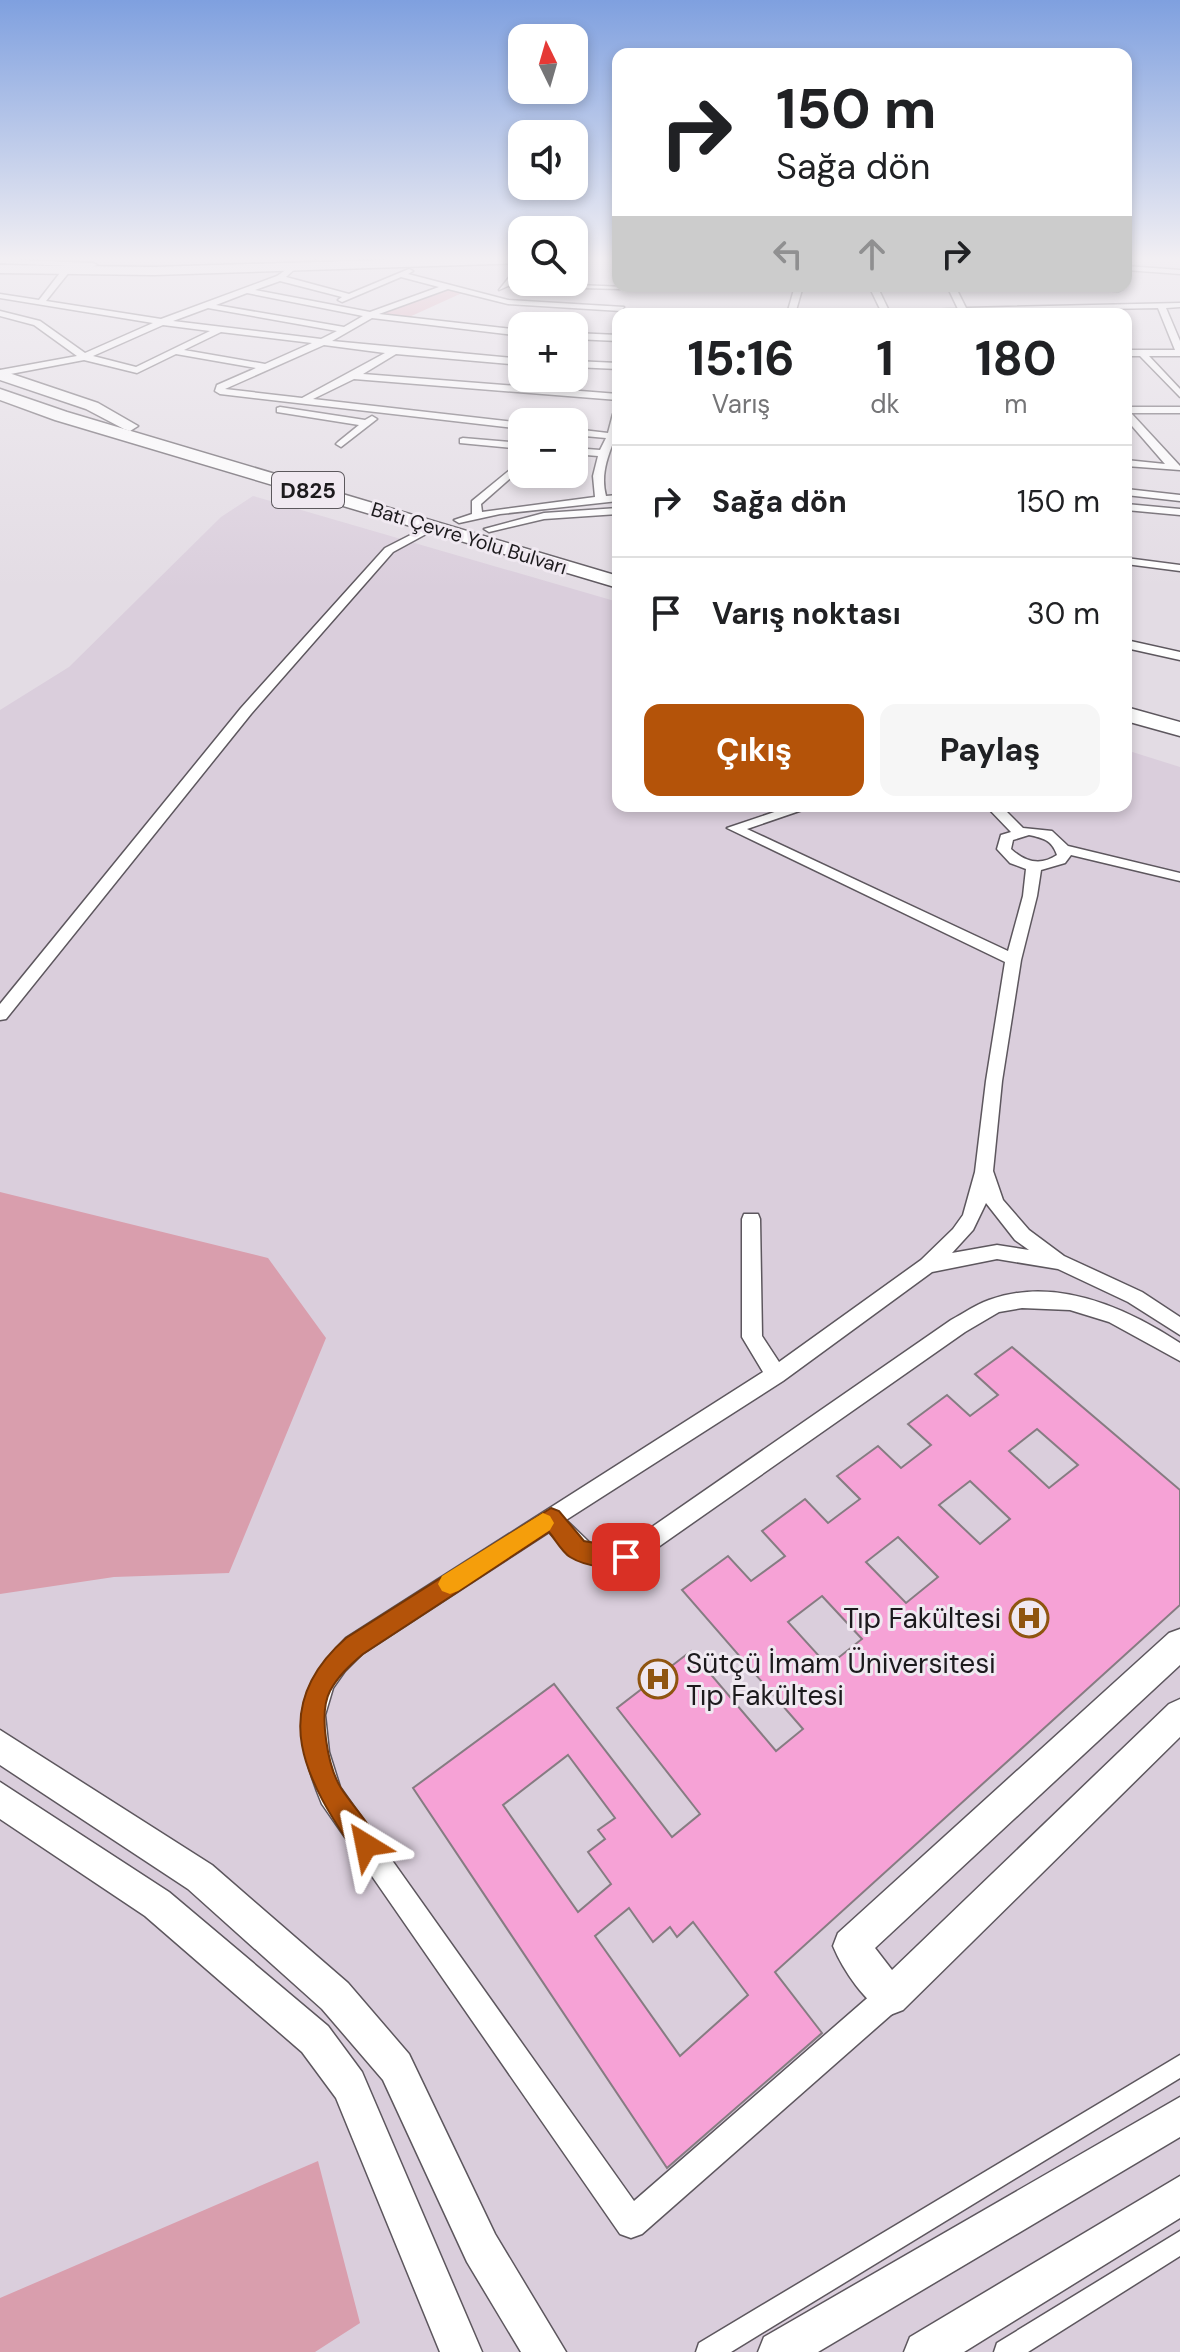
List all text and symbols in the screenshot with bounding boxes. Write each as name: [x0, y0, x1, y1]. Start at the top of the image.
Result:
north arrow: [508, 24, 588, 104]
map controls: [508, 24, 588, 488]
text: 150 m: [776, 72, 937, 145]
icon: right: [644, 80, 748, 184]
button: sound: [508, 120, 588, 200]
text: Sağa dön: [776, 143, 930, 190]
button: search: [508, 216, 588, 296]
icon: left: [766, 232, 810, 276]
icon: ahead: [850, 232, 894, 276]
icon: right: [934, 232, 978, 276]
button: +: [508, 312, 588, 392]
text: 15:16: [687, 327, 795, 390]
text: 1: [876, 327, 894, 390]
text: 180: [975, 327, 1057, 390]
text: Varış: [712, 387, 770, 421]
text: dk: [870, 387, 900, 421]
text: m: [1004, 387, 1027, 421]
button: −: [508, 408, 588, 488]
road number: D825: [272, 472, 344, 508]
icon: right: [644, 479, 688, 523]
text: Sağa dön: [712, 482, 847, 521]
text: 150 m: [1017, 482, 1100, 521]
street label: Batı Çevre Yolu Bulvarı: [368, 496, 570, 580]
icon: arrive: [644, 591, 688, 635]
text: Varış noktası: [712, 594, 901, 633]
text: 30 m: [1027, 594, 1100, 633]
button: Çıkış: [644, 704, 864, 796]
button: Paylaş: [880, 704, 1100, 796]
pin: [592, 1523, 660, 1591]
icon: arrive: [604, 1535, 648, 1579]
hospital icon: Tıp Fakültesi: [1008, 1597, 1050, 1639]
place label: Tıp Fakültesi: [843, 1600, 1001, 1637]
place label: Sütçü İmam Üniversitesi Tıp Fakültesi: [686, 1645, 996, 1714]
hospital icon: Sütçü İmam Üniversitesi Tıp Fakültesi: [637, 1658, 679, 1700]
position arrow: [324, 1803, 408, 1887]

